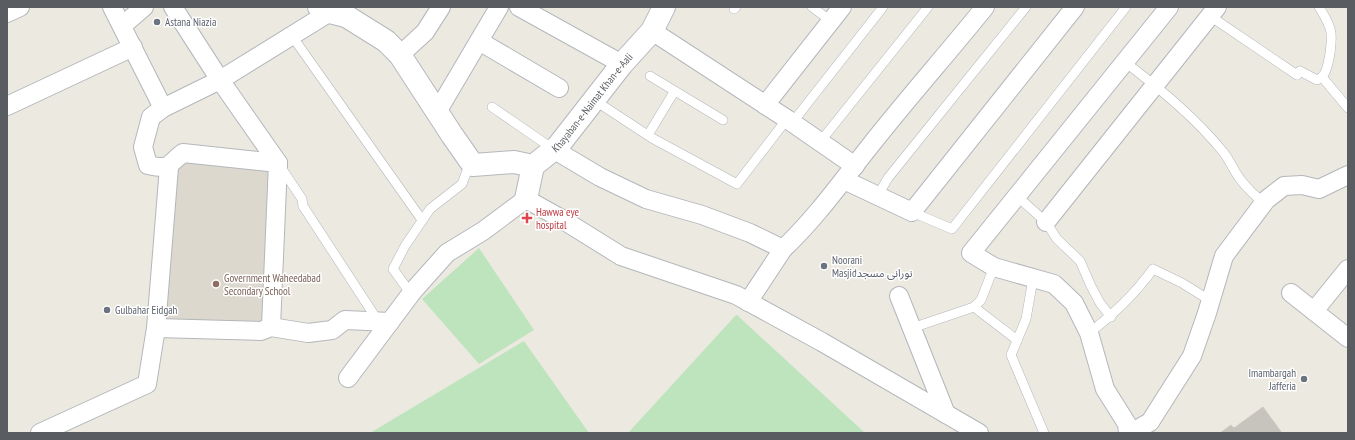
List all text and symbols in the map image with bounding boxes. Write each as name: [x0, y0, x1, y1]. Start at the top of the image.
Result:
place label: Astana Niazia: [165, 15, 216, 29]
marker: Astana Niazia: [152, 17, 162, 27]
street label: Khayaban-e-Naimat Khan-e-Aali: [549, 50, 636, 155]
place label: Hawwa eye hospital: [536, 205, 580, 232]
marker: Hawwa eye hospital: [521, 212, 533, 224]
place label: Noorani Masjidنورانی مسجد: [832, 253, 913, 280]
marker: Noorani Masjidنورانی مسجد: [819, 261, 829, 271]
place label: Government Waheedabad Secondary School: [224, 271, 321, 298]
marker: Government Waheedabad Secondary School: [211, 279, 221, 289]
place label: Gulbahar Eidgah: [115, 303, 178, 317]
marker: Gulbahar Eidgah: [102, 305, 112, 315]
place label: Imambargah Jafferia: [1249, 366, 1296, 393]
marker: Imambargah Jafferia: [1299, 374, 1309, 384]

